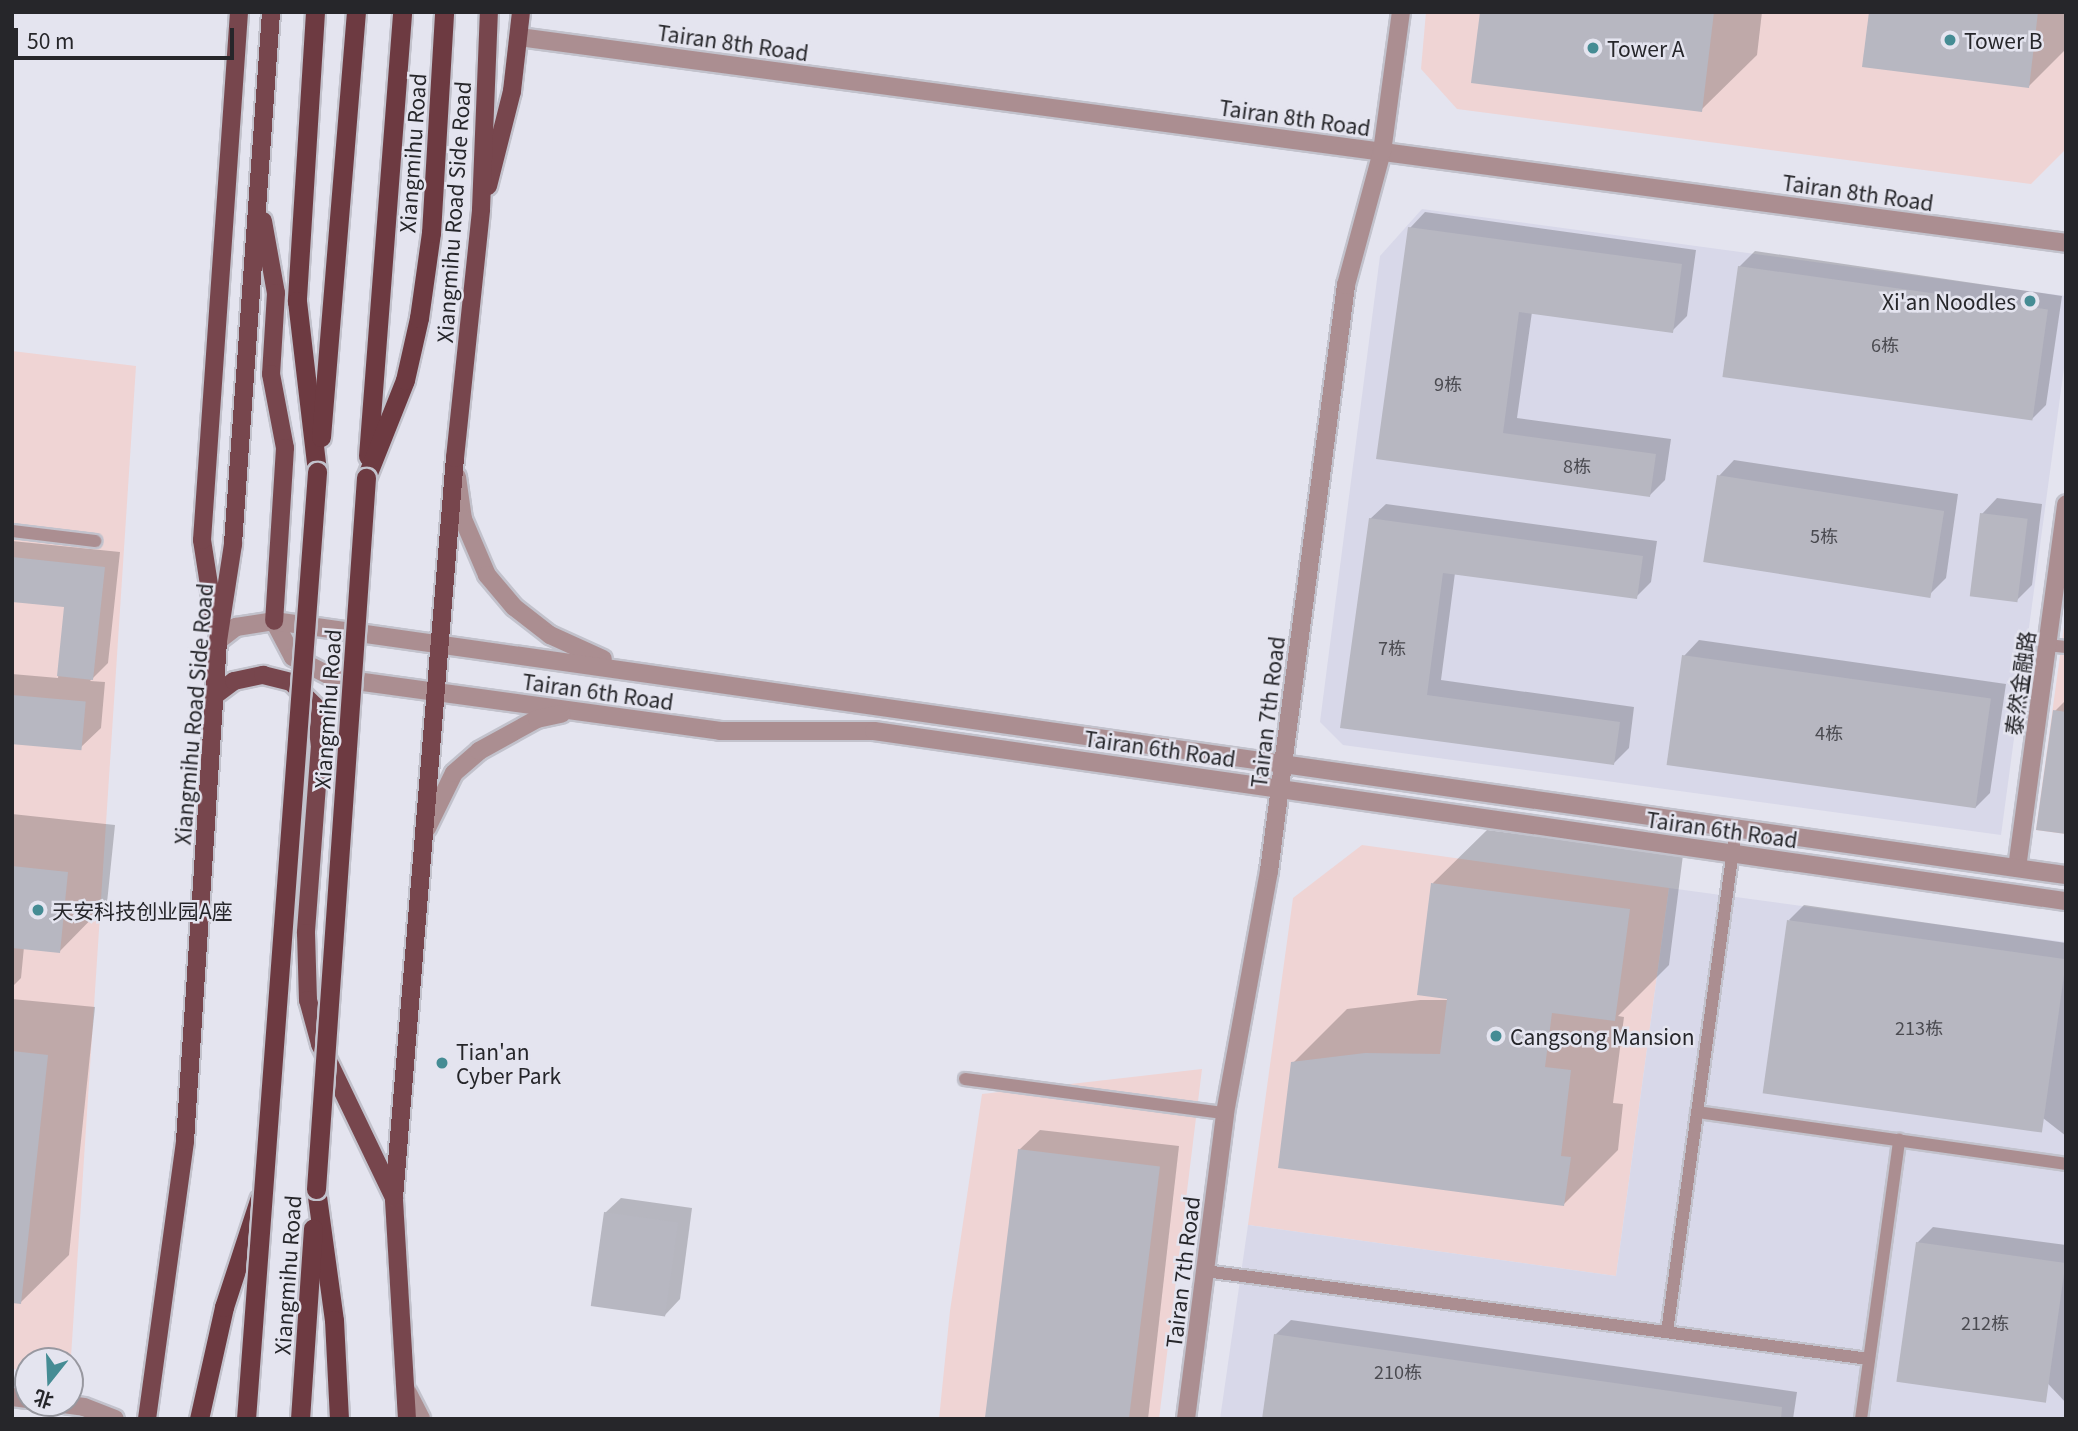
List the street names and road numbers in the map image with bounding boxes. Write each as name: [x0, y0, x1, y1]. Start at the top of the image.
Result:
street label: Tairan 8th Road: [656, 19, 810, 65]
street label: Xiangmihu Road: [394, 72, 430, 234]
street label: Xiangmihu Road Side Road: [431, 80, 475, 344]
street label: Tairan 8th Road: [1218, 94, 1372, 140]
street label: Tairan 8th Road: [1781, 169, 1935, 215]
street label: Xiangmihu Road Side Road: [169, 582, 217, 846]
street label: Xiangmihu Road: [309, 628, 345, 790]
street label: 泰然金融路: [1999, 629, 2039, 737]
street label: Tairan 7th Road: [1245, 635, 1289, 789]
street label: Tairan 6th Road: [521, 668, 675, 714]
street label: Tairan 6th Road: [1083, 725, 1237, 771]
street label: Tairan 6th Road: [1645, 806, 1799, 852]
street label: Xiangmihu Road: [269, 1194, 305, 1356]
street label: Tairan 7th Road: [1160, 1195, 1204, 1349]

